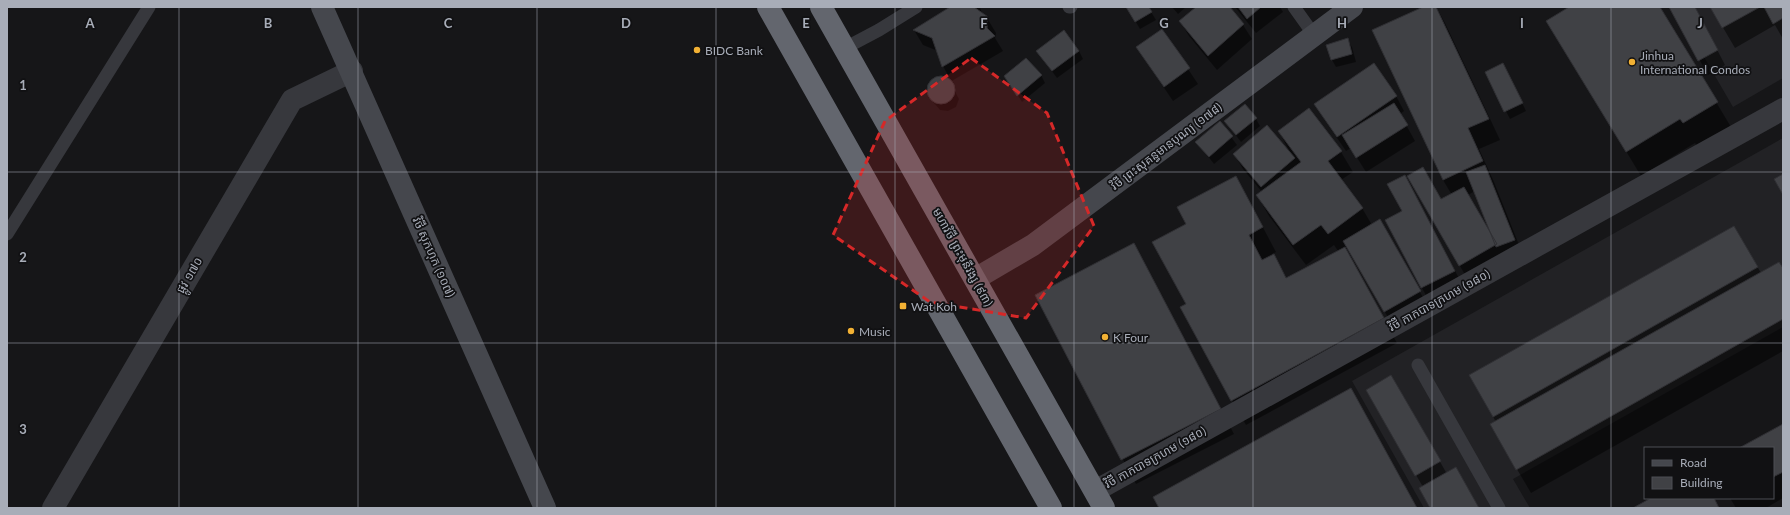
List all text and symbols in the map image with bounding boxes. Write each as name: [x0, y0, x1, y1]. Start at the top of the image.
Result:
text: A: [84, 15, 95, 31]
text: B: [264, 15, 273, 31]
text: C: [444, 15, 453, 31]
text: D: [621, 15, 631, 31]
text: E: [802, 15, 810, 31]
text: F: [980, 15, 988, 31]
text: G: [1159, 15, 1169, 31]
text: H: [1337, 15, 1347, 31]
text: I: [1520, 15, 1524, 31]
text: J: [1697, 15, 1703, 31]
place label: BIDC Bank: [705, 43, 764, 58]
marker: BIDC Bank: [692, 45, 702, 55]
place label: Jinhua International Condos: [1640, 48, 1750, 77]
marker: Jinhua International Condos: [1627, 57, 1637, 67]
text: 1: [19, 77, 27, 93]
street label: វិថី ព្រះសុគន្ធមានបុណ្យ (១៧៨): [1107, 99, 1225, 193]
street label: មហាវិថី ព្រះមុនីវង្ស (៩៣): [929, 205, 996, 309]
street label: វិថី សុកហុក (១០៧): [409, 214, 458, 300]
text: 2: [19, 249, 27, 265]
street label: ផ្លូវ ១៧០: [173, 254, 208, 298]
street label: វិថី កាកបាទក្រហម (១៨០): [1385, 266, 1492, 334]
place label: Wat Koh: [911, 299, 957, 314]
marker: Wat Koh: [898, 301, 908, 311]
place label: Music: [859, 324, 891, 339]
marker: Music: [846, 326, 856, 336]
place label: K Four: [1113, 330, 1149, 345]
marker: K Four: [1100, 332, 1110, 342]
text: 3: [19, 421, 27, 437]
street label: វិថី កាកបាទក្រហម (១៨០): [1101, 423, 1208, 491]
legend: [1644, 447, 1774, 499]
text: Road: [1680, 455, 1707, 470]
text: Building: [1680, 475, 1723, 490]

